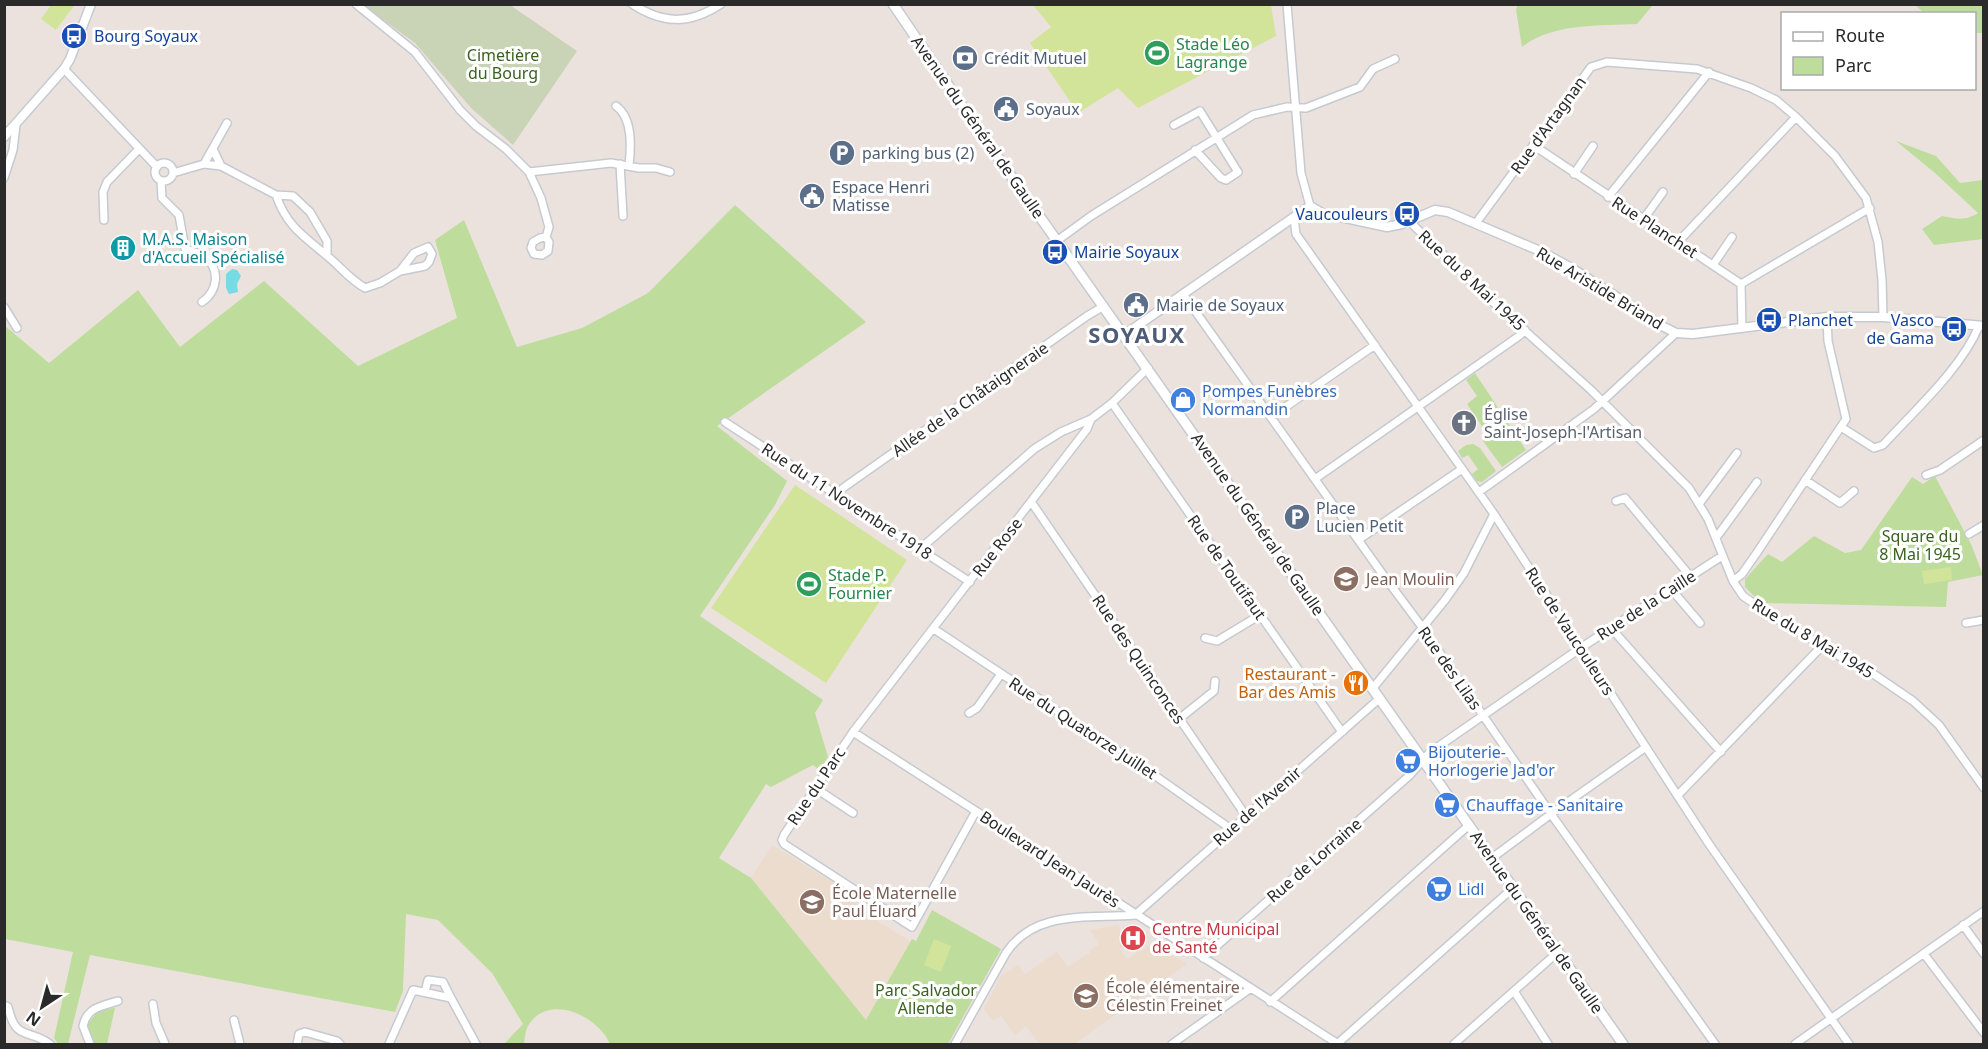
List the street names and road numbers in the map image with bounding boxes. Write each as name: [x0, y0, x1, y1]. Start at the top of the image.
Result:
street label: Avenue du Général de Gaulle: [906, 31, 1050, 223]
street label: Rue d'Artagnan: [1505, 72, 1591, 178]
street label: Rue Planchet: [1608, 191, 1702, 263]
street label: Rue du 8 Mai 1945: [1414, 225, 1530, 335]
street label: Rue Aristide Briand: [1532, 241, 1668, 335]
street label: Allée de la Châtaigneraie: [888, 337, 1052, 461]
street label: Avenue du Général de Gaulle: [1186, 428, 1330, 620]
street label: Rue du 11 Novembre 1918: [758, 438, 936, 564]
street label: Rue de Toutifaut: [1183, 510, 1272, 624]
street label: Rue Rose: [967, 513, 1027, 581]
street label: Rue de Vaucouleurs: [1520, 563, 1620, 699]
street label: Rue de la Caille: [1592, 565, 1700, 645]
street label: Rue des Quinconces: [1087, 590, 1191, 728]
street label: Rue du 8 Mai 1945: [1748, 593, 1878, 683]
street label: Rue des Lilas: [1413, 622, 1487, 714]
street label: Rue du Quatorze Juillet: [1005, 672, 1162, 784]
street label: Rue du Parc: [782, 742, 850, 829]
street label: Rue de l'Avenir: [1208, 761, 1306, 851]
street label: Boulevard Jean Jaurès: [976, 805, 1124, 913]
street label: Rue de Lorraine: [1262, 813, 1366, 907]
street label: Avenue du Général de Gaulle: [1465, 826, 1609, 1018]

